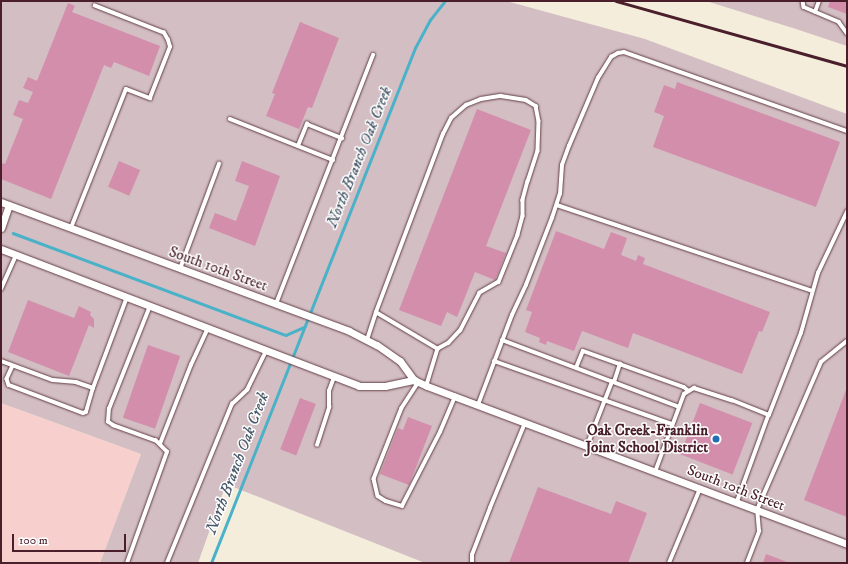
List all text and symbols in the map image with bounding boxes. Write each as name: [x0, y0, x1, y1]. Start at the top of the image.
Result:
water label: North Branch Oak Creek: [322, 84, 396, 230]
street label: South 10th Street: [166, 243, 270, 295]
water label: North Branch Oak Creek: [201, 390, 273, 536]
place label: Oak Creek-Franklin Joint School District: [585, 421, 708, 456]
marker: Oak Creek-Franklin Joint School District: [711, 434, 721, 444]
street label: South 10th Street: [685, 461, 787, 515]
scale bar: [14, 526, 128, 552]
text: 100 m: [19, 533, 48, 548]

